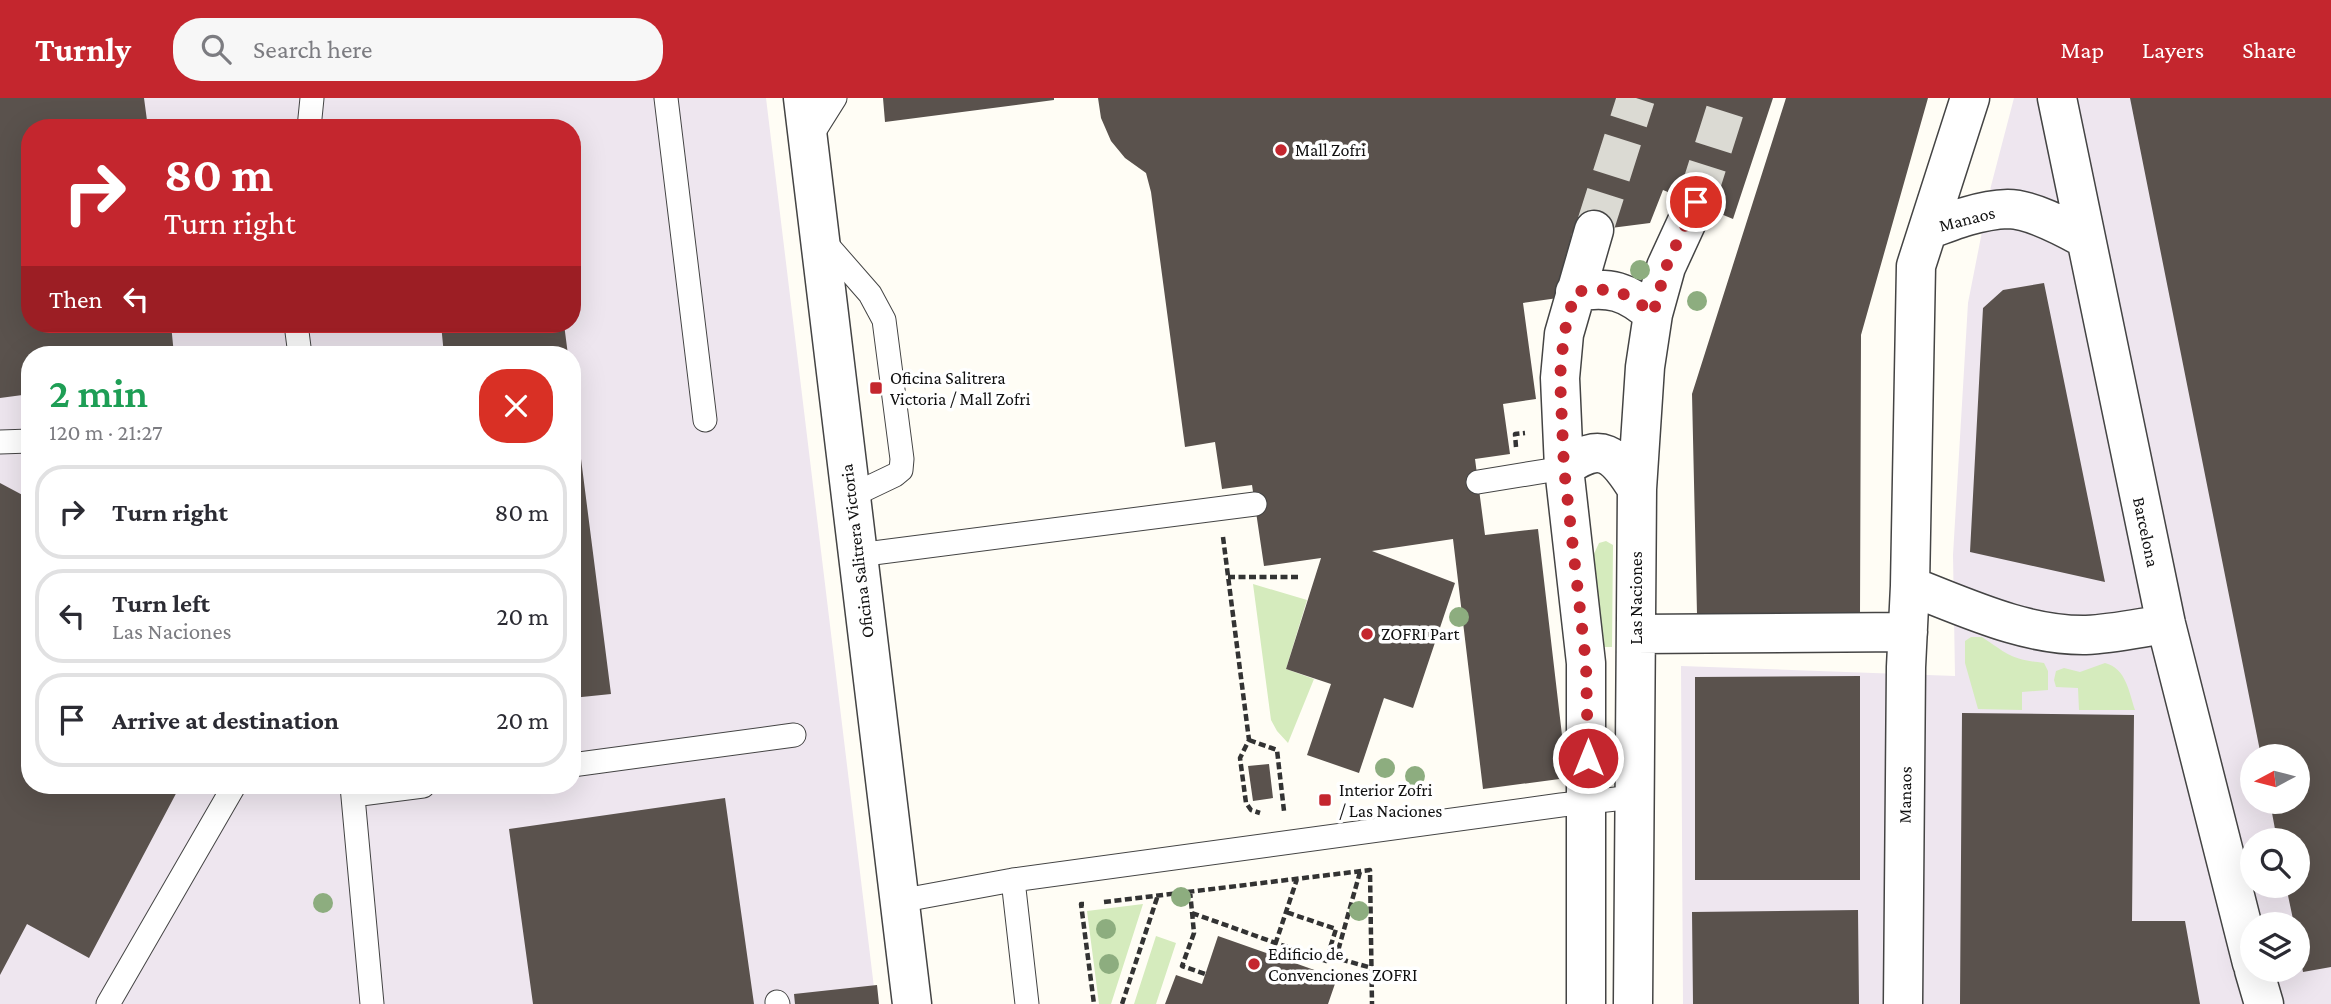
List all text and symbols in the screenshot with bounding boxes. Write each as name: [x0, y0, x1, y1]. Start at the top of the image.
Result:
search box: [173, 18, 663, 81]
icon: search: [197, 30, 235, 68]
text: Turnly: [35, 31, 131, 68]
text: Search here: [253, 35, 372, 64]
text: Map: [2060, 36, 2104, 63]
text: Layers: [2142, 36, 2204, 63]
text: Share: [2242, 36, 2296, 63]
place label: Mall Zofri: [1295, 140, 1366, 160]
marker: Mall Zofri: [1273, 142, 1289, 158]
icon: right: [49, 147, 140, 238]
text: 80 m: [164, 147, 273, 202]
pin: [1666, 172, 1726, 232]
icon: arrive: [1677, 183, 1715, 221]
street label: Manaos: [1937, 202, 1997, 236]
text: Turn right: [164, 205, 296, 241]
icon: left: [117, 280, 155, 318]
text: Then: [49, 285, 103, 314]
place label: Oficina Salitrera Victoria / Mall Zofri: [890, 368, 1031, 409]
text: 2 min: [49, 369, 148, 416]
button: close: [479, 369, 553, 443]
marker: Oficina Salitrera Victoria / Mall Zofri: [868, 380, 884, 396]
text: 120 m · 21:27: [49, 419, 163, 445]
street label: Oficina Salitrera Victoria: [836, 463, 878, 639]
icon: right: [53, 493, 91, 531]
street label: Barcelona: [2129, 495, 2163, 569]
text: Turn right: [112, 498, 228, 527]
text: 80 m: [495, 498, 549, 527]
street label: Las Naciones: [1626, 551, 1646, 645]
text: Turn left: [112, 589, 210, 618]
icon: left: [53, 597, 91, 635]
text: 20 m: [496, 602, 549, 631]
text: Las Naciones: [112, 618, 232, 644]
place label: ZOFRI Part: [1381, 624, 1460, 644]
marker: ZOFRI Part: [1359, 626, 1375, 642]
icon: arrive: [53, 701, 91, 739]
text: Arrive at destination: [112, 706, 339, 735]
text: 20 m: [496, 706, 549, 735]
position arrow: [1551, 721, 1625, 795]
north arrow: [2240, 744, 2310, 814]
map controls: [2240, 744, 2310, 982]
street label: Manaos: [1895, 766, 1915, 824]
place label: Interior Zofri / Las Naciones: [1339, 780, 1442, 821]
marker: Interior Zofri / Las Naciones: [1317, 792, 1333, 808]
button: search: [2240, 828, 2310, 898]
button: layers: [2240, 912, 2310, 982]
place label: Edificio de Convenciones ZOFRI: [1268, 944, 1418, 985]
marker: Edificio de Convenciones ZOFRI: [1246, 956, 1262, 972]

